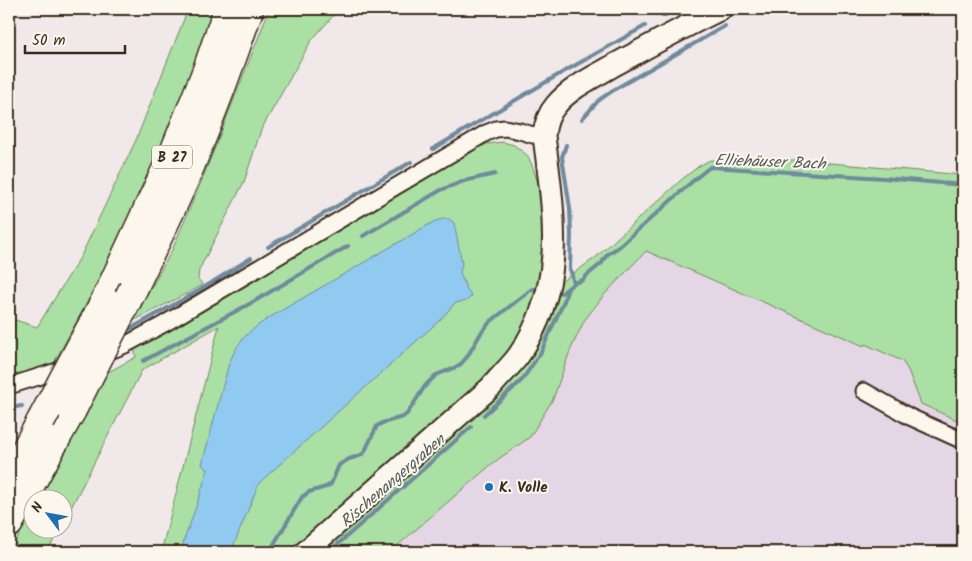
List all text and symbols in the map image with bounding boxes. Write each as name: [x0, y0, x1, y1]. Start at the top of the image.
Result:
scale bar: [25, 22, 125, 54]
text: 50 m: [32, 29, 66, 53]
road number: B 27: [152, 146, 192, 168]
water label: Elliehäuser Bach: [714, 148, 827, 177]
water label: Rischenangergraben: [335, 427, 452, 534]
place label: K. Volle: [499, 476, 548, 500]
marker: K. Volle: [483, 481, 495, 493]
north arrow: [22, 488, 72, 538]
text: N: [26, 498, 50, 517]

